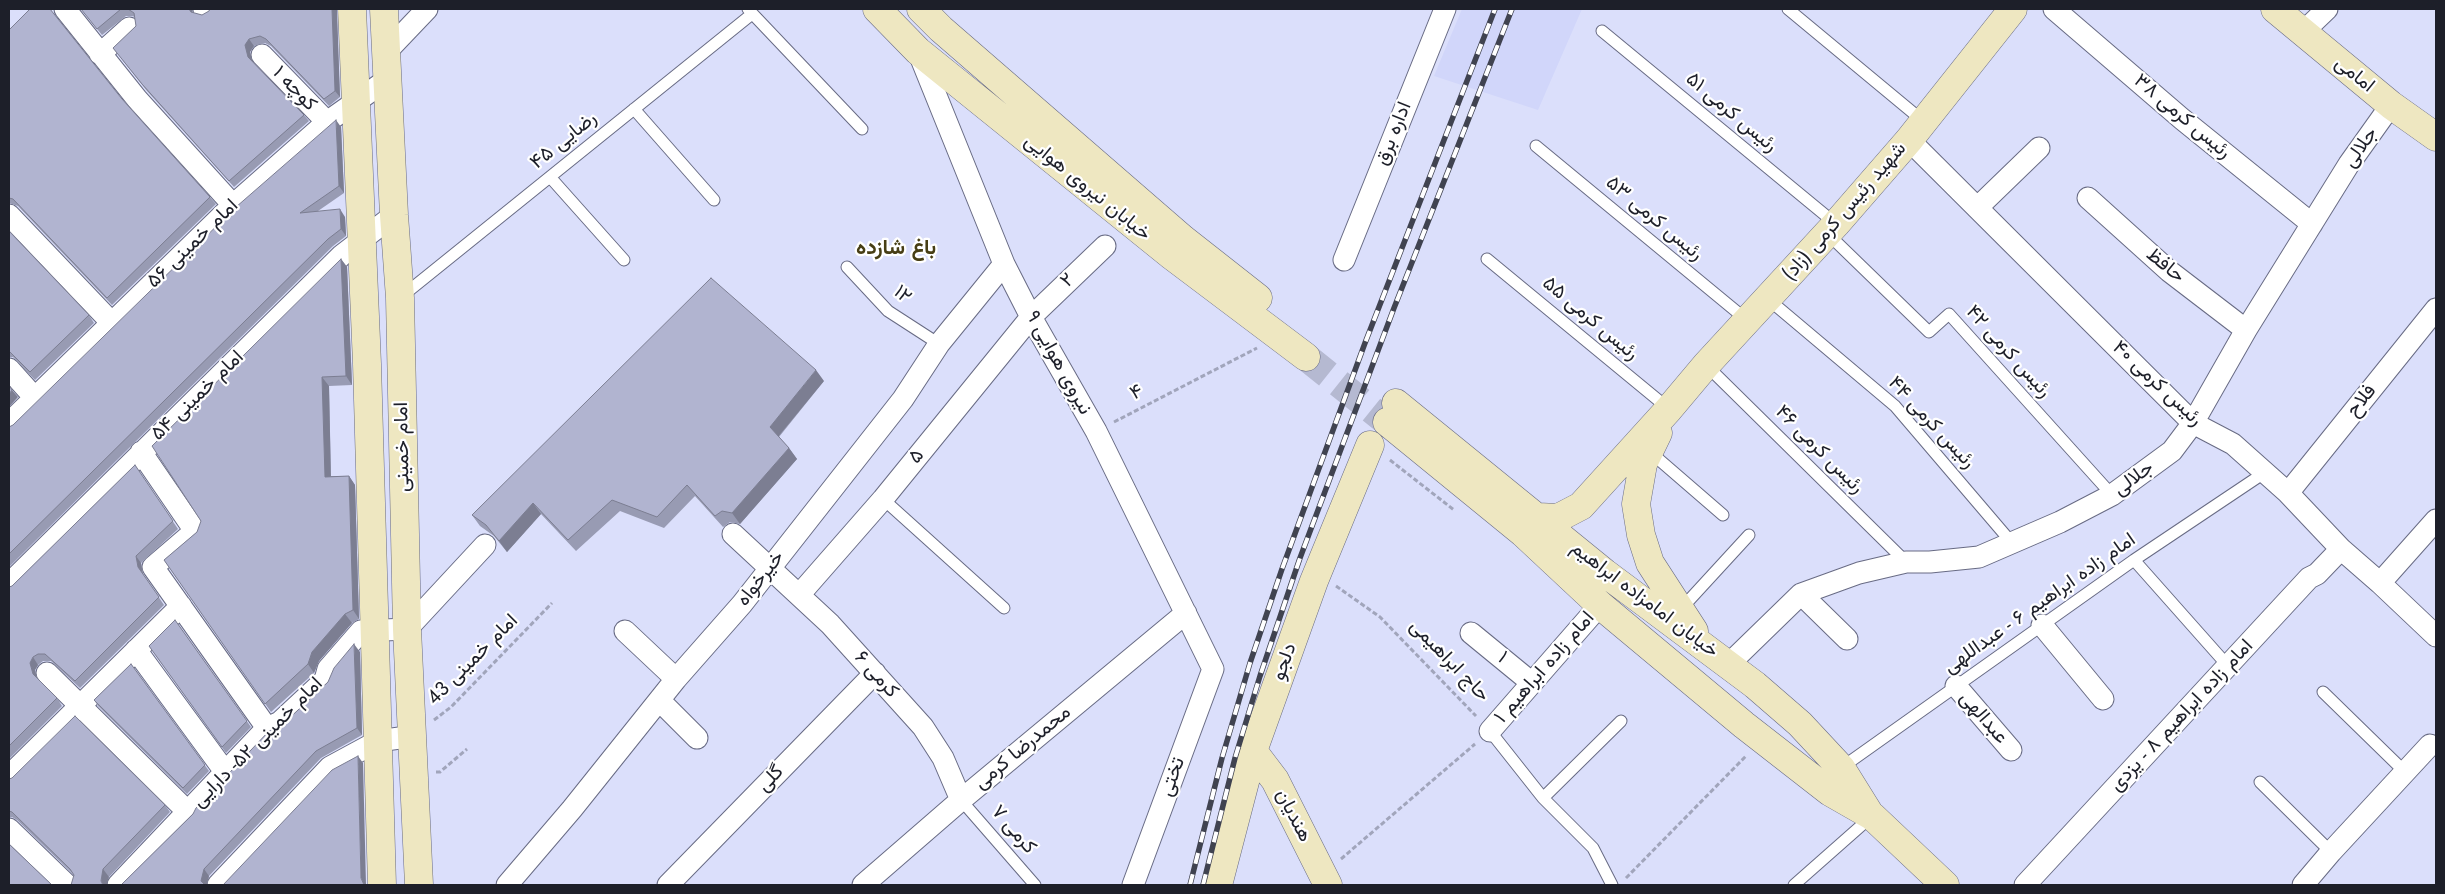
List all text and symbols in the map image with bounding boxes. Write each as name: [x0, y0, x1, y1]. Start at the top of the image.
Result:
street label: امامی: [2329, 52, 2379, 98]
street label: کوچه ۱: [267, 61, 321, 117]
street label: رئیس کرمی ۵۱: [1680, 68, 1782, 158]
street label: رئیس کرمی ۳۸: [2128, 69, 2236, 165]
street label: اداره برق: [1370, 99, 1418, 169]
street label: رضایی ۴۵: [526, 107, 602, 175]
street label: جلالی: [2338, 123, 2384, 173]
street label: خیابان نیروی هوایی: [1019, 130, 1155, 246]
street label: شهید رئیس کرمی (زاد): [1778, 138, 1912, 286]
street label: رئیس کرمی ۵۳: [1600, 171, 1708, 267]
street label: امام خمینی ۵۶: [142, 194, 244, 294]
district label: باغ شازده: [856, 236, 936, 262]
street label: حافظ: [2141, 243, 2189, 289]
street label: ۲: [1056, 269, 1080, 293]
street label: رئیس کرمی ۵۵: [1537, 272, 1643, 366]
street label: ۱۲: [888, 281, 916, 309]
street label: رئیس کرمی ۴۲: [1960, 301, 2056, 403]
street label: نیروی هوایی ۹: [1020, 307, 1096, 419]
street label: رئیس کرمی ۴۰: [2107, 336, 2207, 432]
street label: امام خمینی ۵۴: [147, 346, 249, 446]
street label: رئیس کرمی ۴۴: [1882, 372, 1980, 474]
street label: ۴: [1126, 380, 1148, 406]
street label: فلاح: [2342, 380, 2382, 422]
street label: رئیس کرمی ۴۶: [1770, 401, 1868, 499]
street label: امام خمینی: [390, 402, 416, 492]
street label: ۵: [904, 445, 930, 469]
street label: جلالی: [2109, 456, 2159, 502]
street label: امام زاده ابراهیم ۶ - عبداللهی: [1939, 528, 2141, 680]
street label: خیابان امامزاده ابراهیم: [1565, 537, 1723, 663]
street label: خیرخواه: [732, 546, 790, 612]
street label: امام زاده ابراهیم ۱: [1490, 607, 1600, 729]
street label: امام خمینی 43: [422, 609, 524, 711]
street label: حاج ابراهیمی: [1404, 615, 1494, 707]
street label: امام زاده ابراهیم ۸ - یزدی: [2105, 635, 2259, 797]
street label: دلجو: [1267, 640, 1303, 684]
street label: کرمی ۶: [849, 647, 903, 703]
street label: ۱: [1492, 647, 1512, 669]
street label: امام خمینی ۵۲- دارایی: [188, 673, 328, 813]
street label: عبدالهی: [1954, 687, 2012, 749]
street label: محمدرضا کرمی: [970, 701, 1076, 795]
street label: تختی: [1155, 754, 1191, 800]
street label: گلی: [753, 761, 789, 797]
street label: هندیان: [1270, 785, 1316, 847]
street label: کرمی ۷: [985, 801, 1041, 859]

